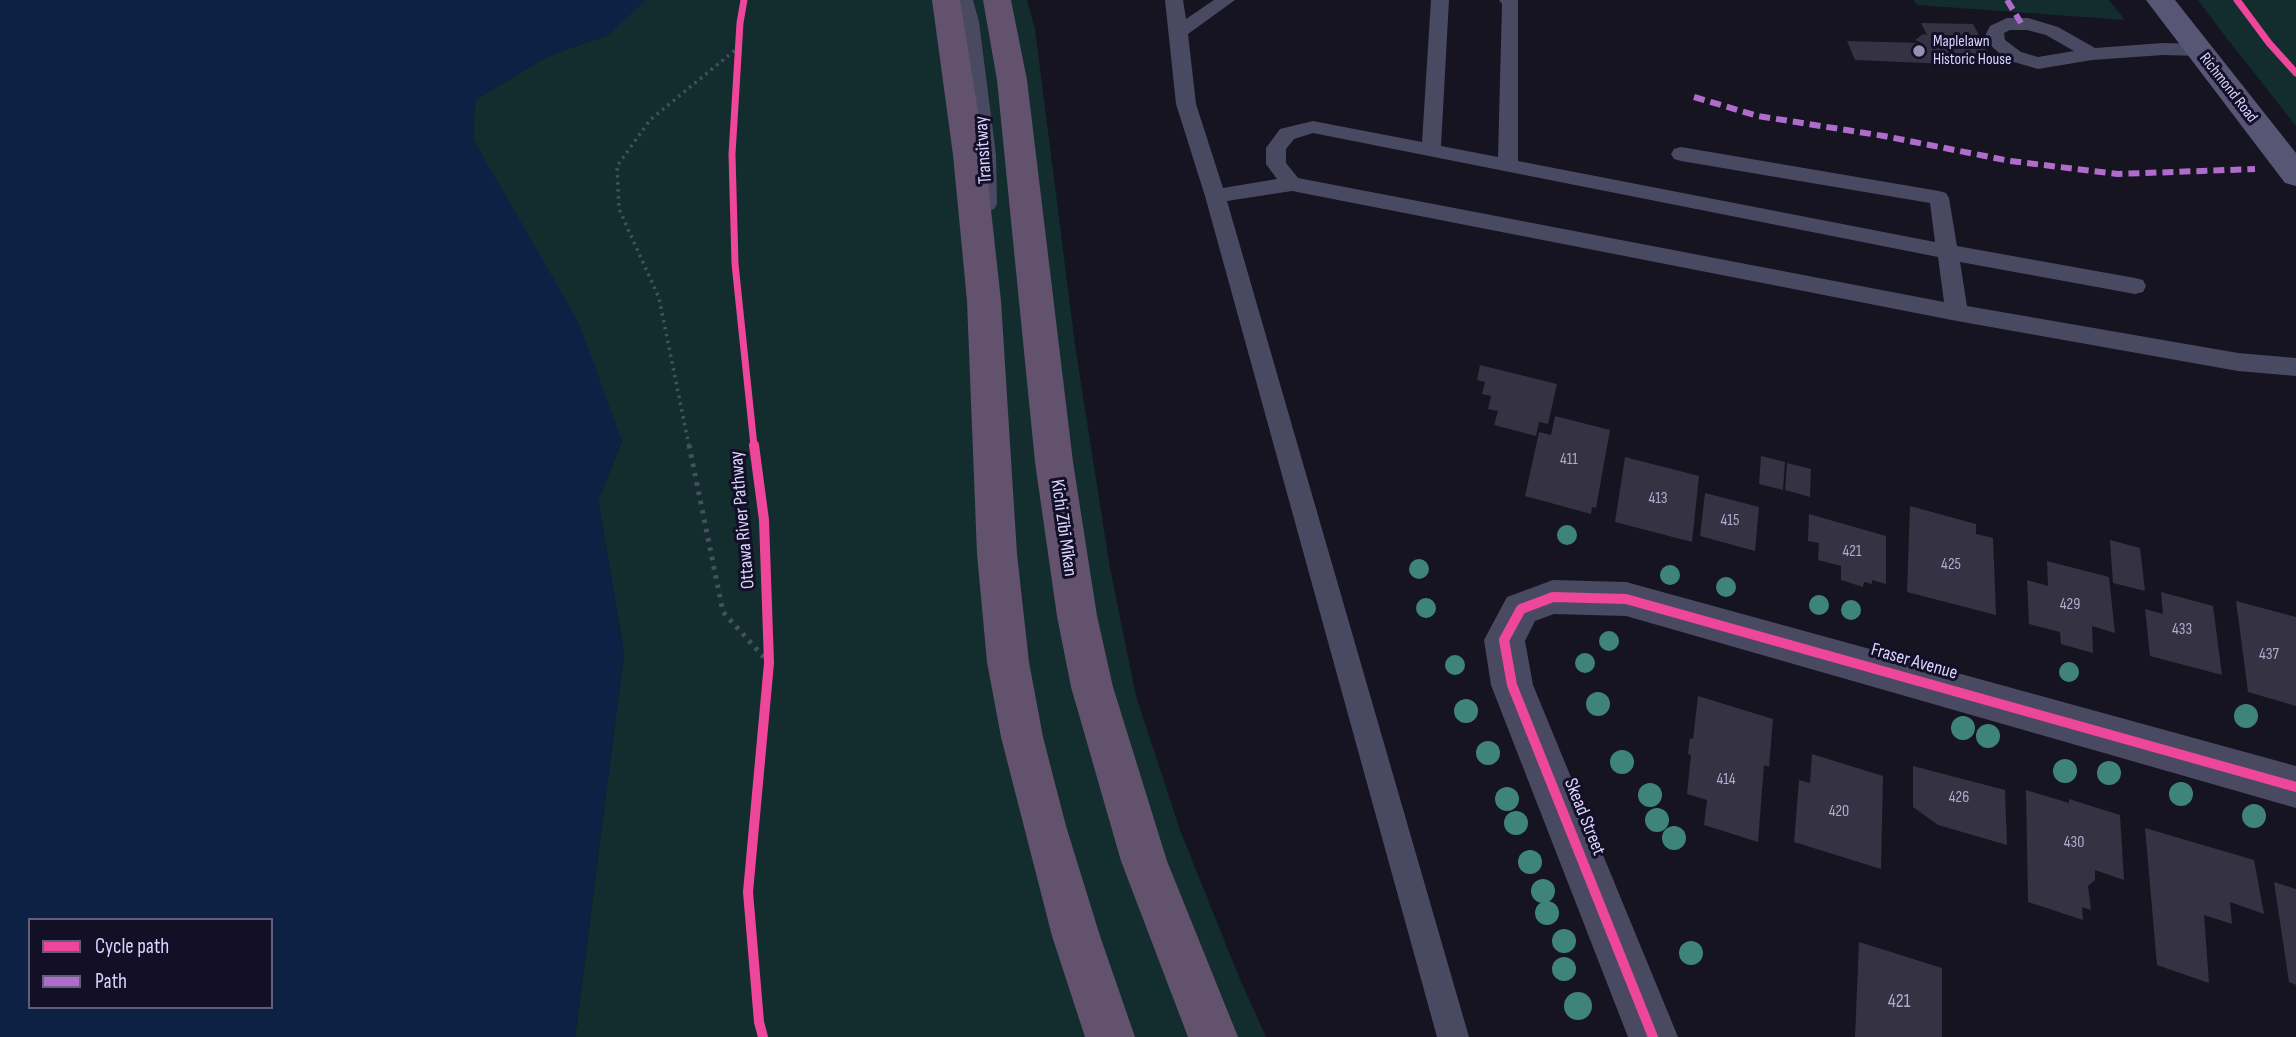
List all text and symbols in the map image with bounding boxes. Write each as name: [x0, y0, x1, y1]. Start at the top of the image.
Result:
place label: Maplelawn Historic House: [1933, 32, 2011, 70]
marker: Maplelawn Historic House: [1911, 43, 1927, 59]
street label: Richmond Road: [2195, 49, 2261, 127]
street label: Transitway: [970, 115, 998, 185]
street label: Ottawa River Pathway: [726, 450, 760, 590]
house number: 411: [1560, 450, 1578, 470]
street label: Kichi Zībī Mīkan: [1045, 478, 1081, 578]
house number: 413: [1648, 489, 1668, 509]
house number: 415: [1721, 511, 1739, 531]
house number: 421: [1842, 542, 1862, 562]
house number: 425: [1941, 555, 1961, 575]
house number: 429: [2060, 595, 2080, 615]
house number: 433: [2172, 620, 2192, 640]
street label: Fraser Avenue: [1868, 639, 1960, 685]
house number: 437: [2259, 645, 2279, 665]
house number: 414: [1716, 770, 1736, 790]
street label: Skead Street: [1558, 775, 1610, 859]
house number: 426: [1949, 788, 1969, 808]
house number: 420: [1829, 802, 1849, 822]
house number: 430: [2064, 833, 2084, 853]
legend: [28, 918, 273, 1009]
text: Cycle path: [95, 934, 169, 959]
text: Path: [95, 969, 127, 994]
house number: 421: [1888, 991, 1910, 1013]

